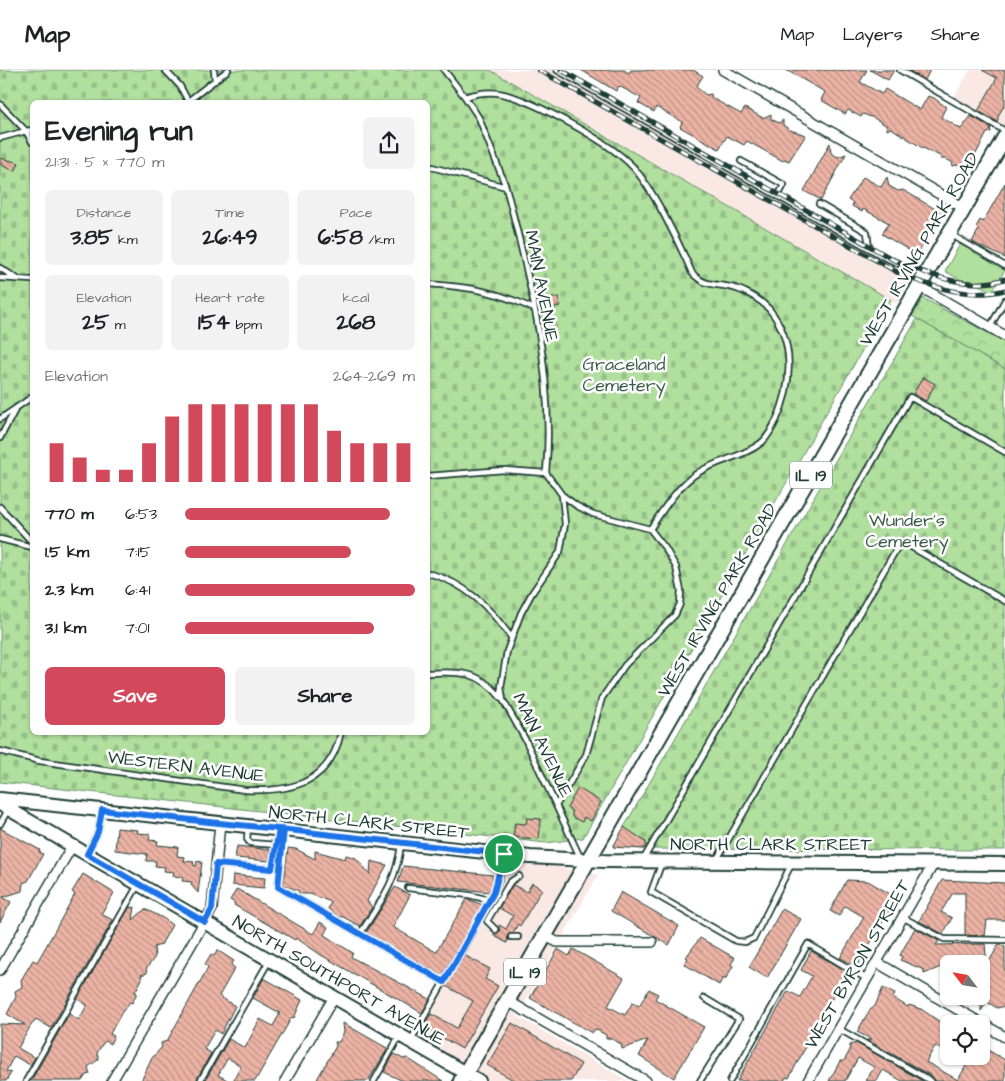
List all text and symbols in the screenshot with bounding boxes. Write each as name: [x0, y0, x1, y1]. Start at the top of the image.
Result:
text: Map: [25, 18, 70, 52]
text: Map: [780, 22, 814, 47]
text: Layers: [842, 22, 903, 47]
text: Share: [931, 22, 980, 47]
text: Evening run: [45, 112, 193, 151]
button: share: [363, 117, 415, 169]
street label: WEST IRVING PARK ROAD: [854, 147, 985, 351]
text: 21:31 · 5 × 770 m: [45, 151, 164, 173]
text: Distance: [77, 203, 131, 223]
text: Time: [215, 203, 245, 223]
text: Pace: [340, 203, 372, 223]
text: 3.85: [70, 223, 113, 252]
text: 26:49: [203, 223, 257, 252]
text: 6:58: [318, 223, 363, 252]
street label: MAIN AVENUE: [518, 228, 565, 344]
text: km: [113, 230, 138, 250]
text: /km: [363, 230, 394, 250]
text: Elevation: [76, 288, 132, 308]
text: Heart rate: [195, 288, 265, 308]
text: kcal: [343, 288, 369, 308]
text: 25: [82, 308, 109, 337]
text: 154: [198, 308, 230, 337]
text: 268: [337, 308, 375, 337]
text: m: [109, 315, 126, 335]
text: bpm: [230, 315, 262, 335]
park label: Graceland Cemetery: [582, 352, 666, 399]
text: Elevation: [45, 365, 108, 387]
text: 264–269 m: [333, 365, 415, 387]
road number: IL 19: [790, 462, 832, 488]
street label: WEST IRVING PARK ROAD: [652, 498, 783, 702]
text: 770 m: [45, 503, 94, 525]
text: 6:53: [125, 503, 157, 525]
park label: Wunder's Cemetery: [865, 508, 949, 555]
text: 1.5 km: [45, 541, 89, 563]
text: 7:15: [125, 541, 151, 563]
text: 2.3 km: [45, 579, 93, 601]
text: 6:41: [125, 579, 151, 601]
text: 3.1 km: [45, 617, 86, 639]
text: 7:01: [125, 617, 150, 639]
button: Save: [45, 667, 225, 725]
button: Share: [235, 667, 415, 725]
street label: MAIN AVENUE: [507, 689, 579, 802]
street label: WESTERN AVENUE: [106, 744, 266, 789]
street label: NORTH CLARK STREET: [268, 800, 471, 846]
street label: NORTH CLARK STREET: [670, 832, 872, 857]
pin: [483, 833, 525, 875]
icon: arrive: [490, 840, 518, 868]
street label: WEST BYRON STREET: [799, 874, 917, 1053]
street label: NORTH SOUTHPORT AVENUE: [228, 909, 450, 1052]
north arrow: [940, 955, 990, 1005]
map controls: [940, 955, 990, 1065]
road number: IL 19: [504, 959, 546, 986]
button: locate: [940, 1015, 990, 1065]

